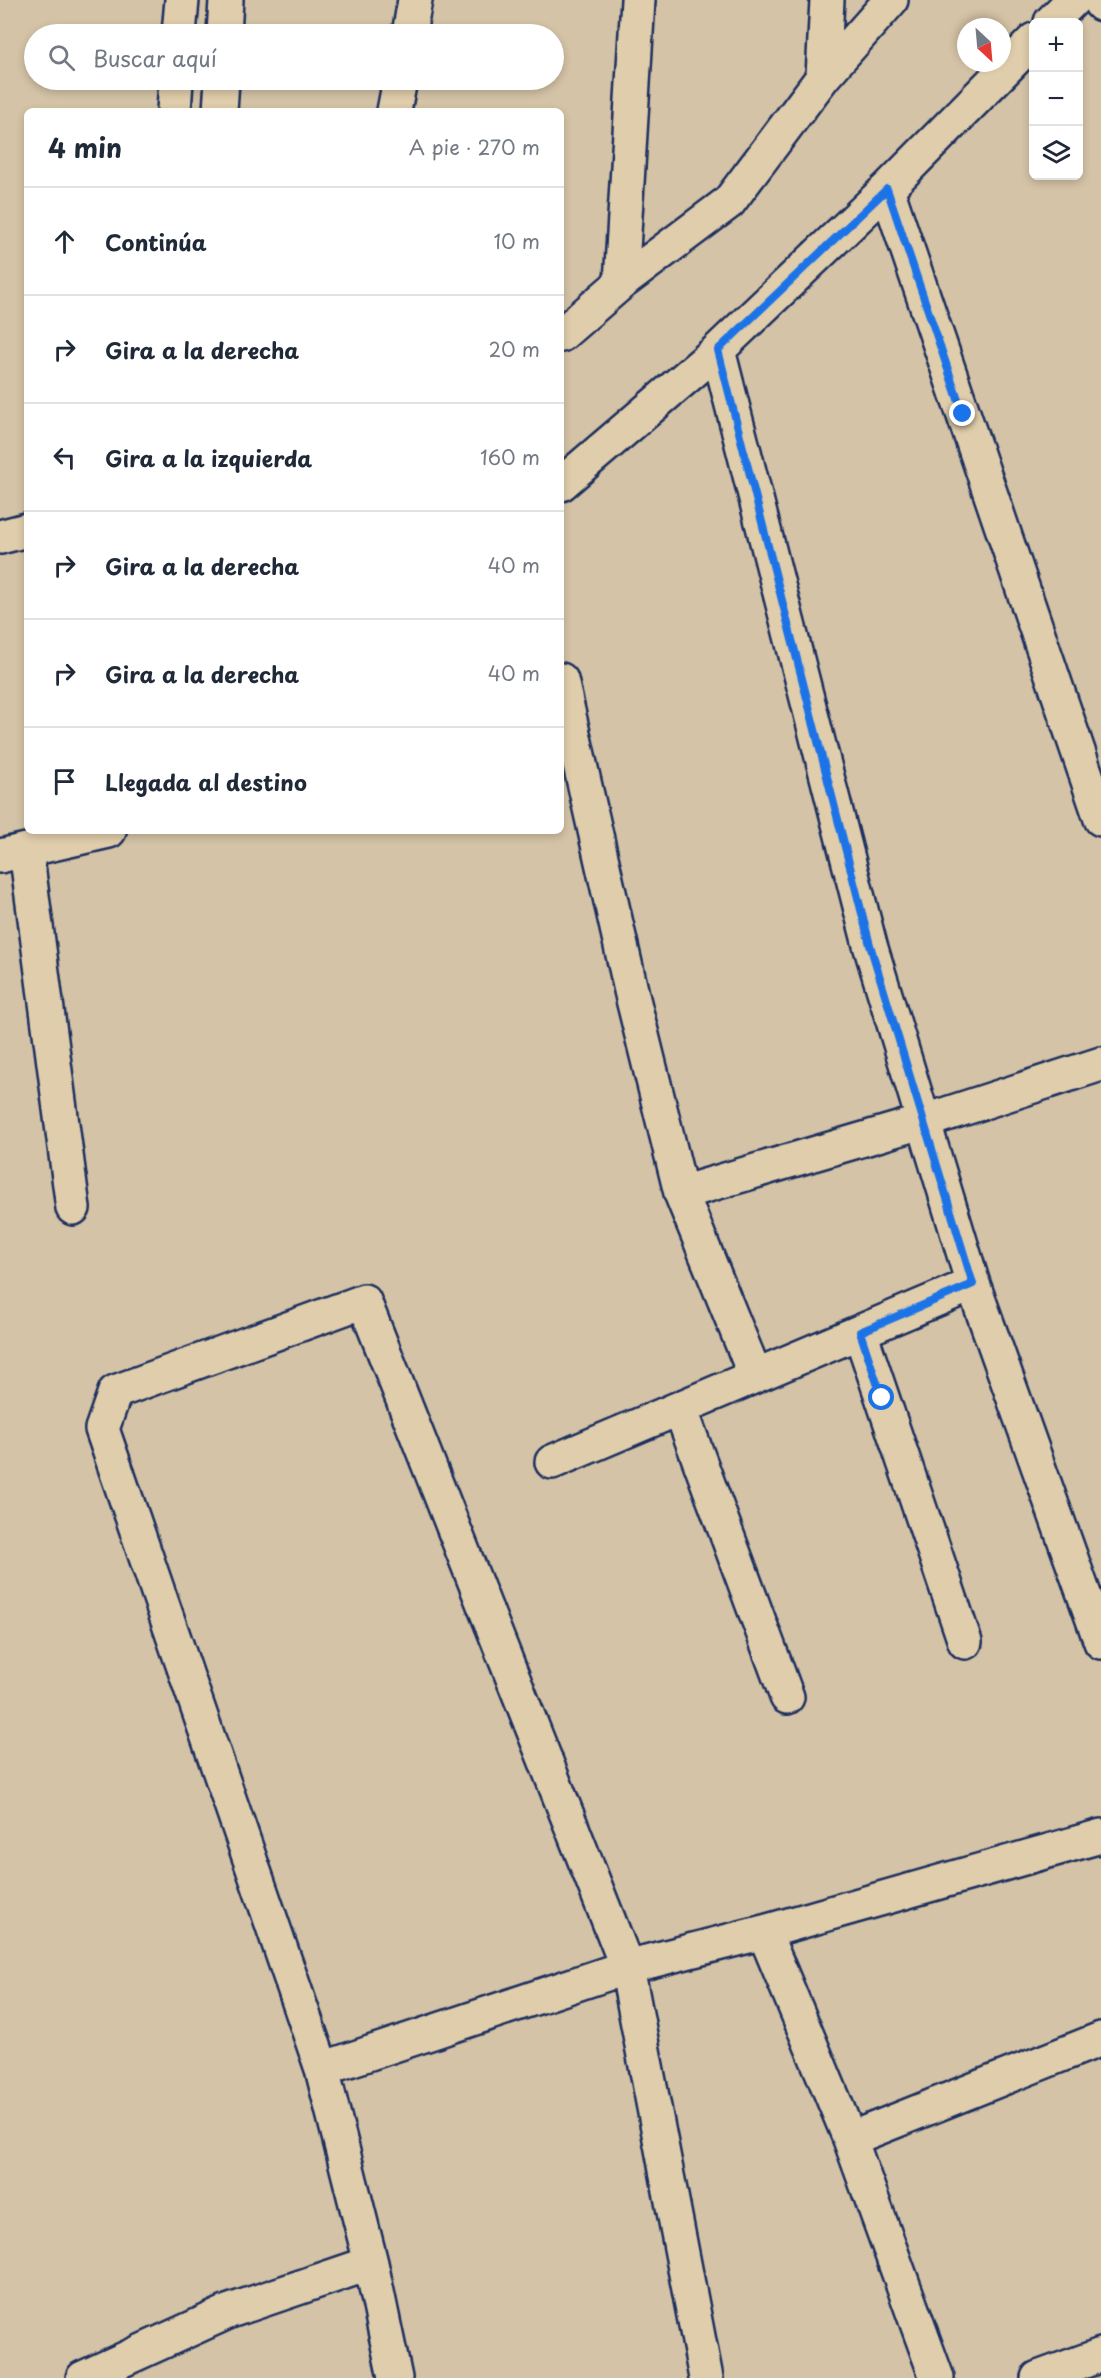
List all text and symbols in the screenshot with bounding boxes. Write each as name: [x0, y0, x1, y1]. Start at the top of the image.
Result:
north arrow: [957, 18, 1011, 72]
map controls: [1029, 18, 1083, 180]
button: +: [1029, 18, 1083, 72]
search box: [24, 24, 564, 90]
icon: search: [45, 41, 78, 74]
text: Buscar aquí: [93, 41, 217, 74]
button: −: [1029, 72, 1083, 126]
button: layers: [1029, 126, 1083, 180]
text: 4 min: [48, 128, 122, 167]
text: A pie · 270 m: [409, 132, 540, 162]
icon: ahead: [48, 225, 81, 258]
text: Continúa: [105, 225, 207, 258]
text: 10 m: [493, 226, 540, 256]
icon: right: [48, 333, 81, 366]
text: Gira a la derecha: [105, 333, 299, 366]
text: 20 m: [488, 334, 540, 364]
route end: [949, 400, 975, 426]
icon: left: [48, 441, 81, 474]
text: Gira a la izquierda: [105, 441, 312, 474]
text: 160 m: [480, 442, 540, 472]
icon: right: [48, 549, 81, 582]
text: Gira a la derecha: [105, 549, 299, 582]
text: 40 m: [488, 550, 540, 580]
icon: right: [48, 657, 81, 690]
text: Gira a la derecha: [105, 657, 299, 690]
text: 40 m: [488, 658, 540, 688]
icon: arrive: [48, 765, 81, 798]
text: Llegada al destino: [105, 765, 307, 798]
route start: [868, 1384, 894, 1410]

